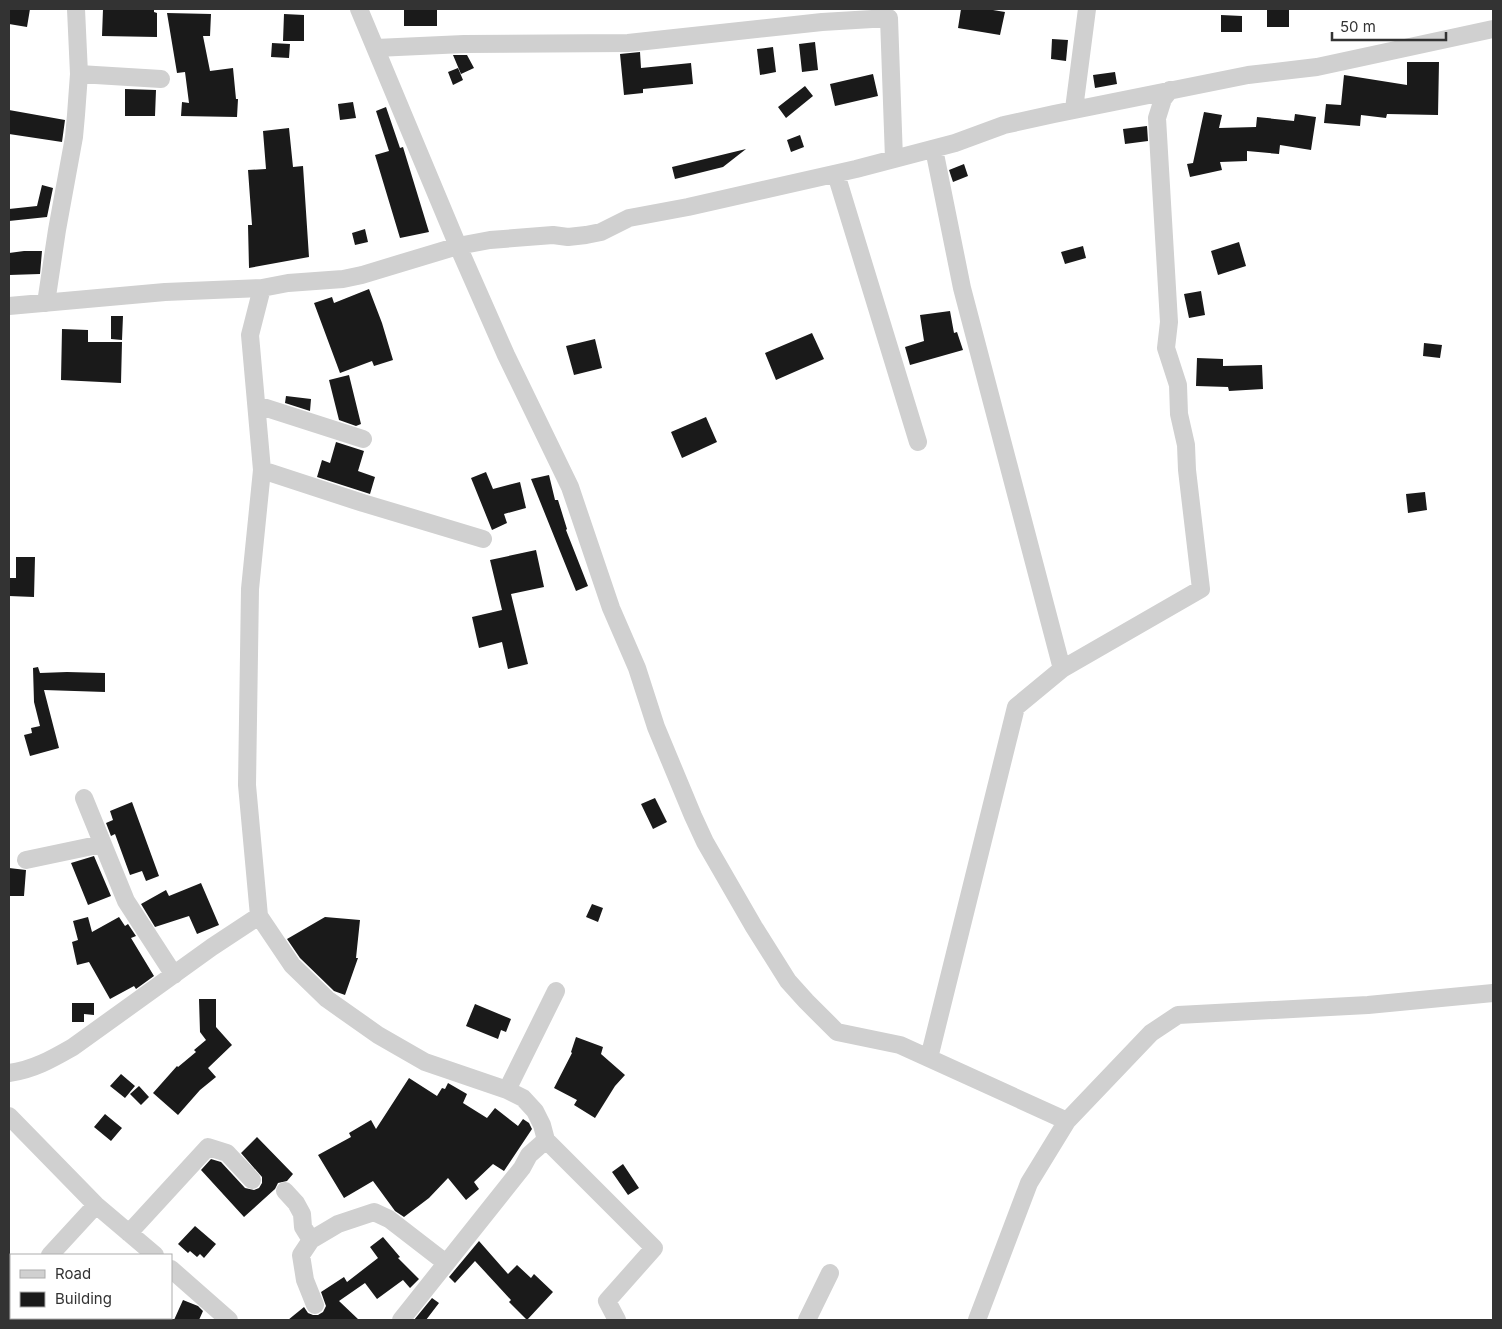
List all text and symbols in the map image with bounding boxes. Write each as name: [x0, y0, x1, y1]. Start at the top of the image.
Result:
scale bar: [1332, 10, 1446, 42]
text: 50 m: [1340, 17, 1376, 36]
legend: [10, 1254, 172, 1319]
text: Road: [55, 1264, 91, 1283]
text: Building: [55, 1289, 112, 1308]

